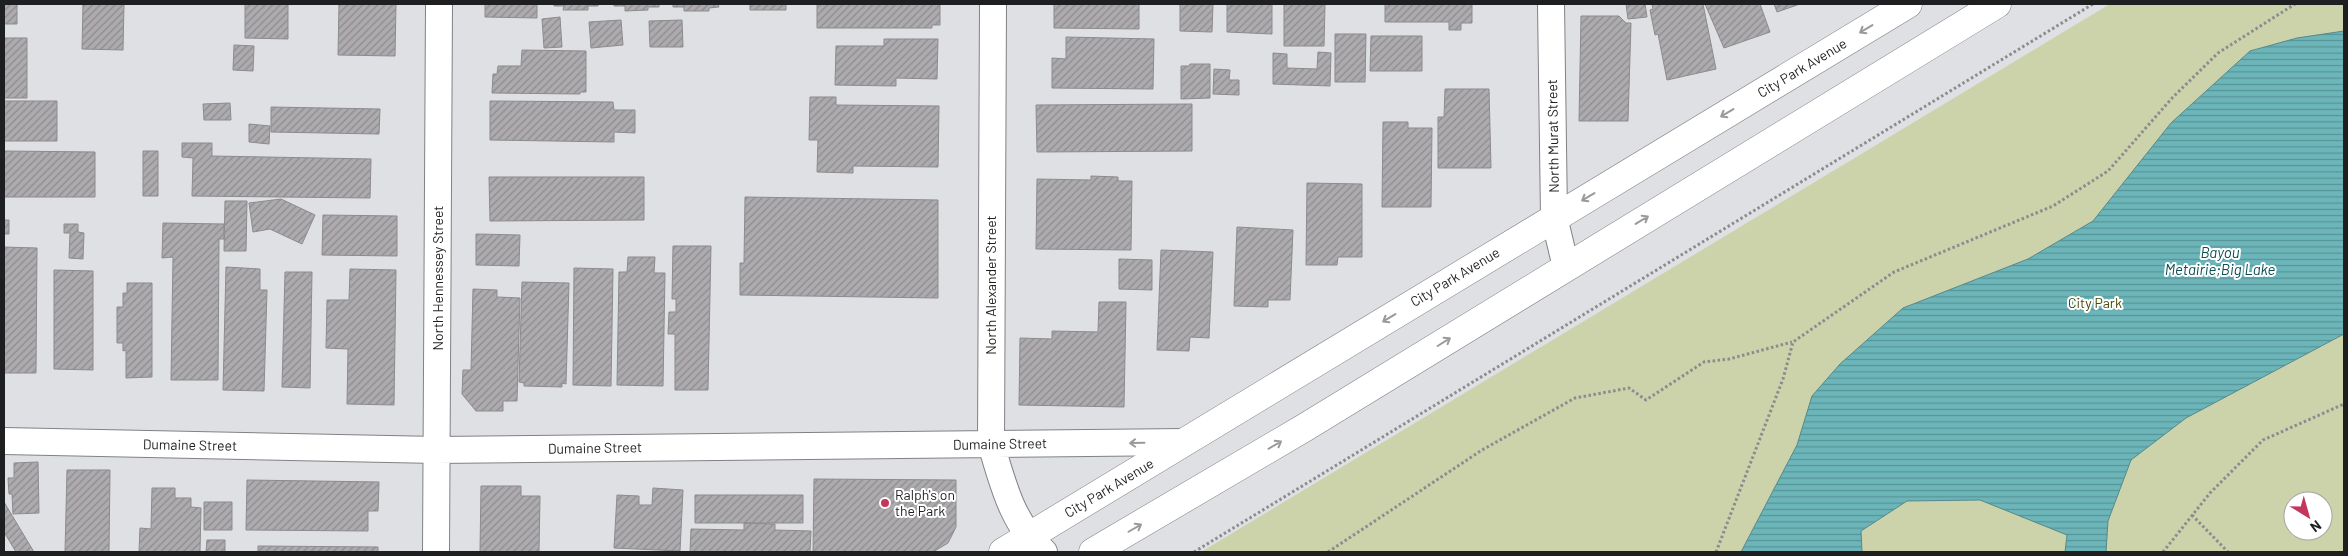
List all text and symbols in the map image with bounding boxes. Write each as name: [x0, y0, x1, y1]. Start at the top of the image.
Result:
one-way arrow: [1860, 24, 1874, 34]
street label: City Park Avenue: [1754, 34, 1850, 101]
street label: North Murat Street: [1543, 79, 1562, 193]
one-way arrow: [1721, 108, 1735, 118]
one-way arrow: [1582, 192, 1596, 202]
street label: North Hennessey Street: [429, 206, 446, 350]
street label: North Alexander Street: [982, 215, 999, 355]
one-way arrow: [1634, 215, 1648, 225]
street label: City Park Avenue: [1407, 243, 1503, 310]
water label: Bayou Metairie;Big Lake: [2165, 243, 2276, 278]
park label: City Park: [2068, 294, 2122, 311]
one-way arrow: [1383, 313, 1397, 323]
one-way arrow: [1436, 337, 1450, 347]
street label: Dumaine Street: [953, 434, 1047, 453]
street label: Dumaine Street: [143, 435, 237, 454]
street label: Dumaine Street: [548, 438, 642, 457]
one-way arrow: [1129, 438, 1145, 448]
one-way arrow: [1268, 440, 1283, 450]
street label: City Park Avenue: [1061, 454, 1157, 521]
place label: Ralph's on the Park: [895, 486, 955, 519]
north arrow: [2283, 491, 2333, 541]
marker: Ralph's on the Park: [879, 497, 891, 509]
text: N: [2307, 517, 2325, 536]
one-way arrow: [1128, 522, 1142, 532]

